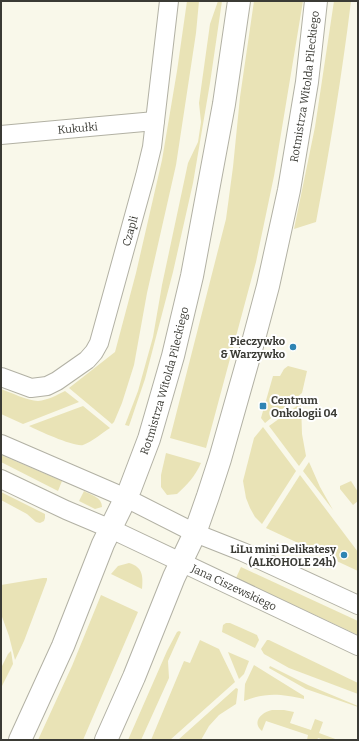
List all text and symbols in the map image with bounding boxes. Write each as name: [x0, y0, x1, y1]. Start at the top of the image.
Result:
street label: Rotmistrza Witolda Pileckiego: [288, 10, 322, 163]
street label: Kukułki: [57, 120, 99, 137]
street label: Czapli: [120, 214, 141, 248]
street label: Rotmistrza Witolda Pileckiego: [138, 306, 191, 457]
place label: Pieczywko & Warzywko: [220, 335, 285, 361]
marker: Pieczywko & Warzywko: [288, 342, 298, 352]
place label: Centrum Onkologii 04: [271, 394, 337, 420]
marker: Centrum Onkologii 04: [258, 401, 268, 411]
place label: LiLu mini Delikatesy (ALKOHOLE 24h): [230, 543, 337, 569]
marker: LiLu mini Delikatesy (ALKOHOLE 24h): [339, 550, 349, 560]
street label: Jana Ciszewskiego: [188, 562, 278, 613]

